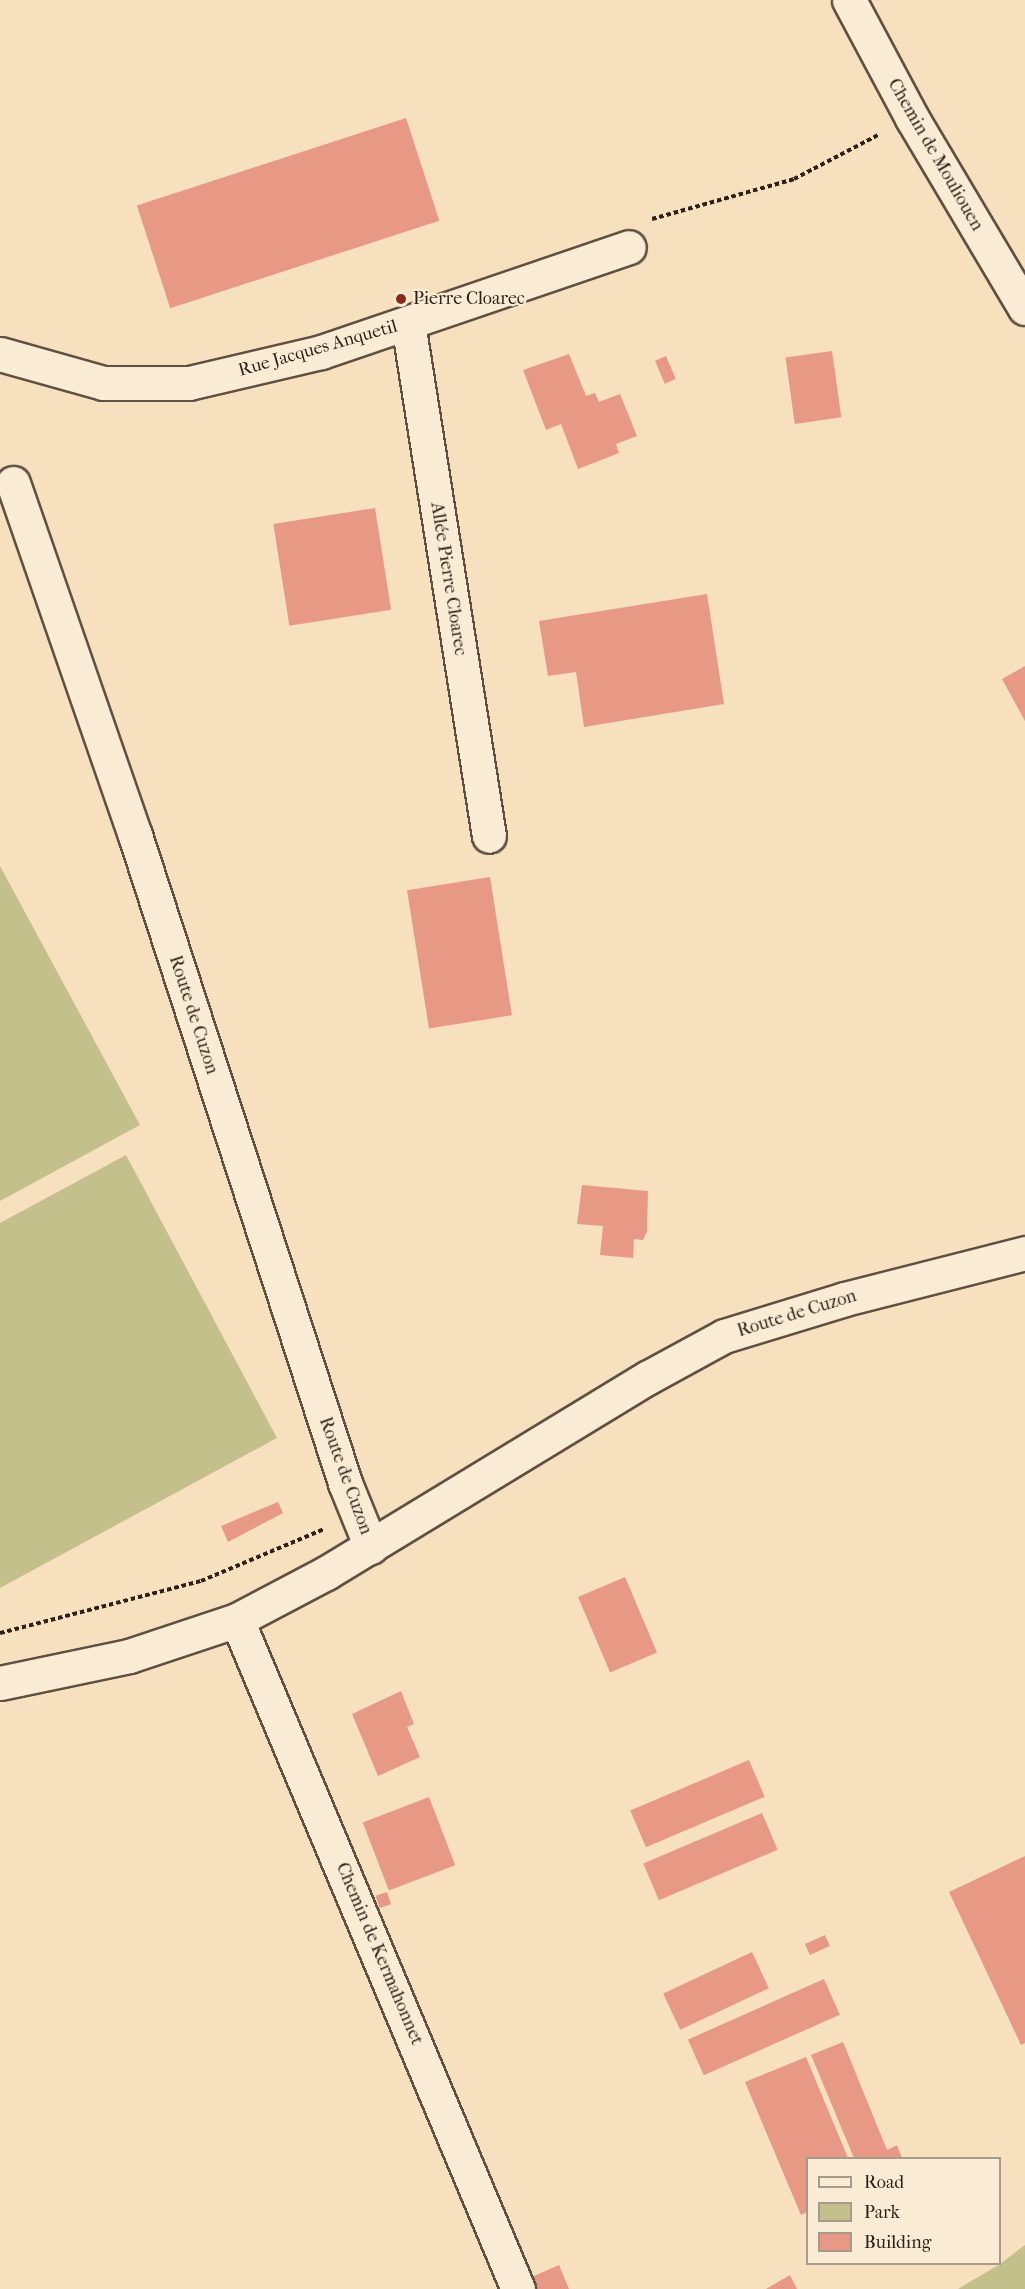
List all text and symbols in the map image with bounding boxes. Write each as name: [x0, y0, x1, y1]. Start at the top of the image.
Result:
street label: Chemin de Mouliouen: [883, 75, 987, 235]
place label: Pierre Cloarec: [413, 288, 525, 310]
marker: Pierre Cloarec: [394, 292, 408, 306]
street label: Rue Jacques Anquetil: [236, 316, 400, 382]
street label: Allée Pierre Cloarec: [425, 501, 471, 657]
street label: Route de Cuzon: [164, 953, 222, 1077]
street label: Route de Cuzon: [735, 1286, 859, 1342]
street label: Route de Cuzon: [314, 1414, 376, 1538]
street label: Chemin de Kermahonnet: [331, 1860, 427, 2048]
legend: [806, 2157, 1001, 2265]
text: Road: [864, 2172, 904, 2193]
text: Park: [864, 2202, 900, 2223]
text: Building: [864, 2232, 931, 2253]

